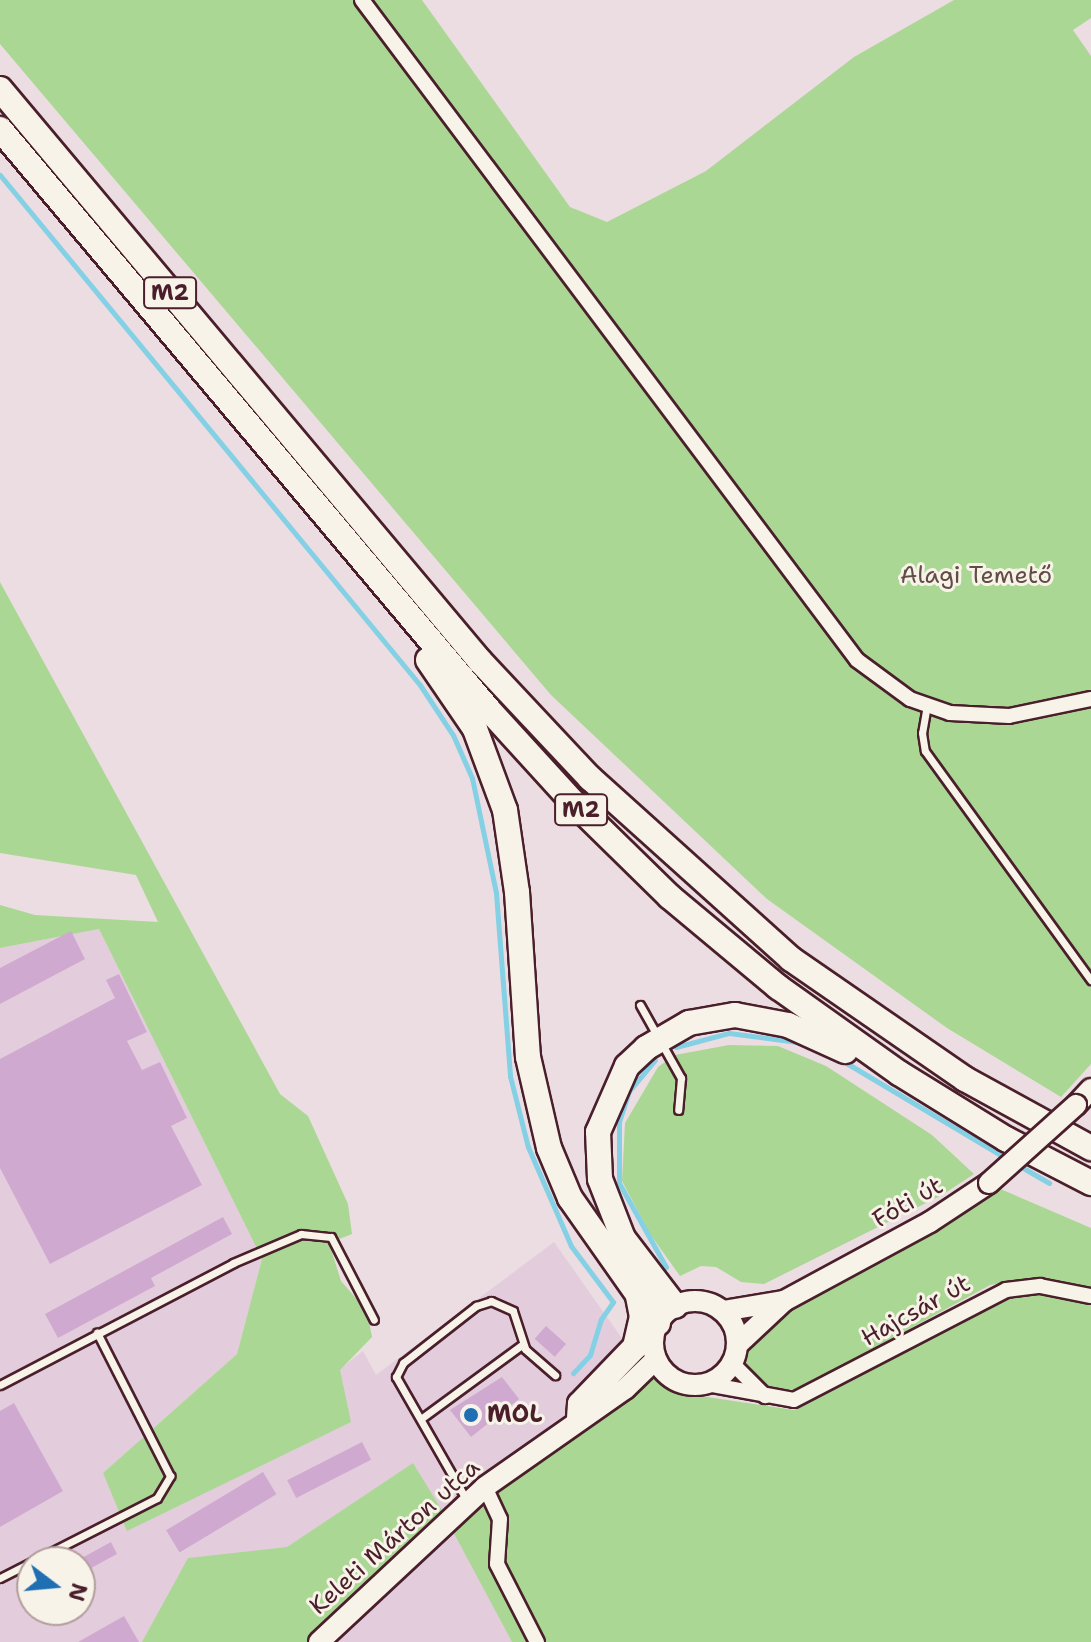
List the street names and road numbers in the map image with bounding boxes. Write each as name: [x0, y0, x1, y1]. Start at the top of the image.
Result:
road number: M2: [142, 275, 198, 311]
road number: M2: [553, 792, 609, 828]
street label: Fóti út: [868, 1171, 948, 1235]
street label: Hajcsár út: [857, 1269, 975, 1353]
street label: Keleti Márton utca: [304, 1453, 486, 1621]

